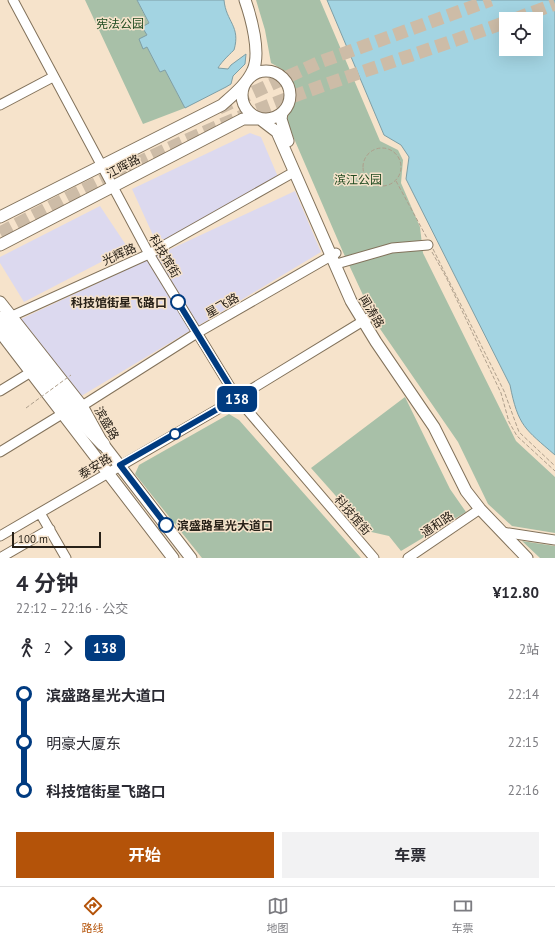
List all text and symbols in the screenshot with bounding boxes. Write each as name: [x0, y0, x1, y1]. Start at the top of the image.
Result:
map controls: [499, 12, 543, 56]
button: locate: [499, 12, 543, 56]
park label: 宪法公园: [96, 16, 144, 31]
street label: 江晖路: [104, 151, 142, 181]
park label: 滨江公园: [334, 172, 382, 187]
street label: 科技馆街: [146, 232, 184, 280]
street label: 光辉路: [99, 240, 139, 268]
street label: 星飞路: [203, 290, 241, 320]
street label: 闻涛路: [356, 292, 388, 330]
marker: 科技馆街星飞路口: [170, 294, 186, 310]
place label: 科技馆街星飞路口: [71, 295, 167, 310]
line badge: 138: [214, 386, 260, 412]
text: 138: [225, 390, 249, 408]
street label: 滨盛路: [92, 404, 122, 442]
unlabelled marker: [169, 428, 181, 440]
street label: 泰安路: [76, 450, 114, 482]
street label: 科技馆街: [332, 492, 374, 538]
street label: 通和路: [418, 508, 456, 540]
marker: 滨盛路星光大道口: [158, 517, 174, 533]
place label: 滨盛路星光大道口: [177, 518, 273, 533]
scale bar: [12, 530, 101, 549]
text: 100 m: [18, 532, 48, 546]
text: 4 分钟: [16, 569, 78, 597]
text: ¥12.80: [493, 583, 539, 602]
text: 22:12 – 22:16 · 公交: [16, 600, 128, 617]
icon: walk: [16, 637, 38, 659]
icon: forward: [57, 637, 79, 659]
text: 138: [93, 639, 117, 657]
text: 2: [44, 640, 51, 657]
text: 2站: [519, 641, 539, 658]
text: 滨盛路星光大道口: [46, 686, 166, 705]
text: 22:14: [508, 686, 539, 703]
text: 明豪大厦东: [46, 734, 121, 753]
text: 22:15: [508, 734, 539, 751]
text: 科技馆街星飞路口: [46, 782, 166, 801]
text: 22:16: [508, 782, 539, 799]
button: 开始: [16, 832, 274, 878]
button: 车票: [282, 832, 539, 878]
tab: 路线: [82, 895, 104, 935]
tab: 地图: [267, 895, 289, 935]
tab: 车票: [452, 895, 474, 935]

